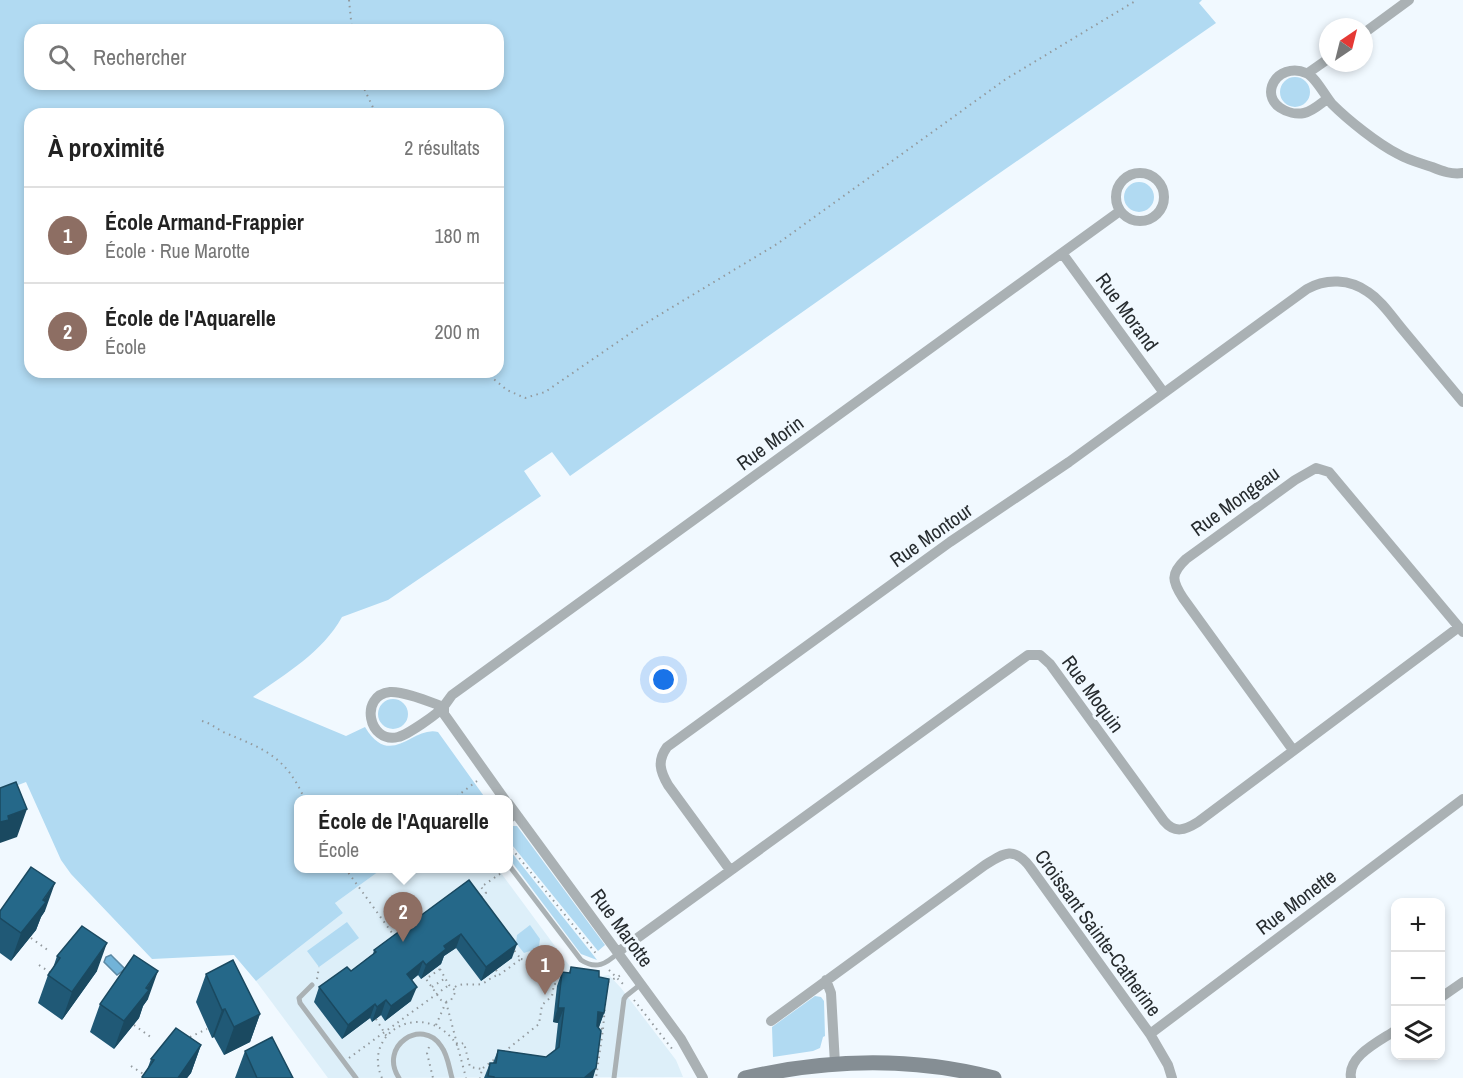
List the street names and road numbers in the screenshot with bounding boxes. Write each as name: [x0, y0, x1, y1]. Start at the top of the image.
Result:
street label: Rue Morand: [1090, 267, 1165, 356]
street label: Rue Morin: [731, 409, 809, 476]
street label: Rue Mongeau: [1185, 459, 1284, 542]
street label: Rue Montour: [884, 496, 978, 573]
street label: Rue Moquin: [1056, 650, 1131, 738]
street label: Croissant Sainte-Catherine: [1029, 844, 1168, 1021]
street label: Rue Monette: [1250, 863, 1341, 941]
street label: Rue Marotte: [585, 883, 660, 972]

